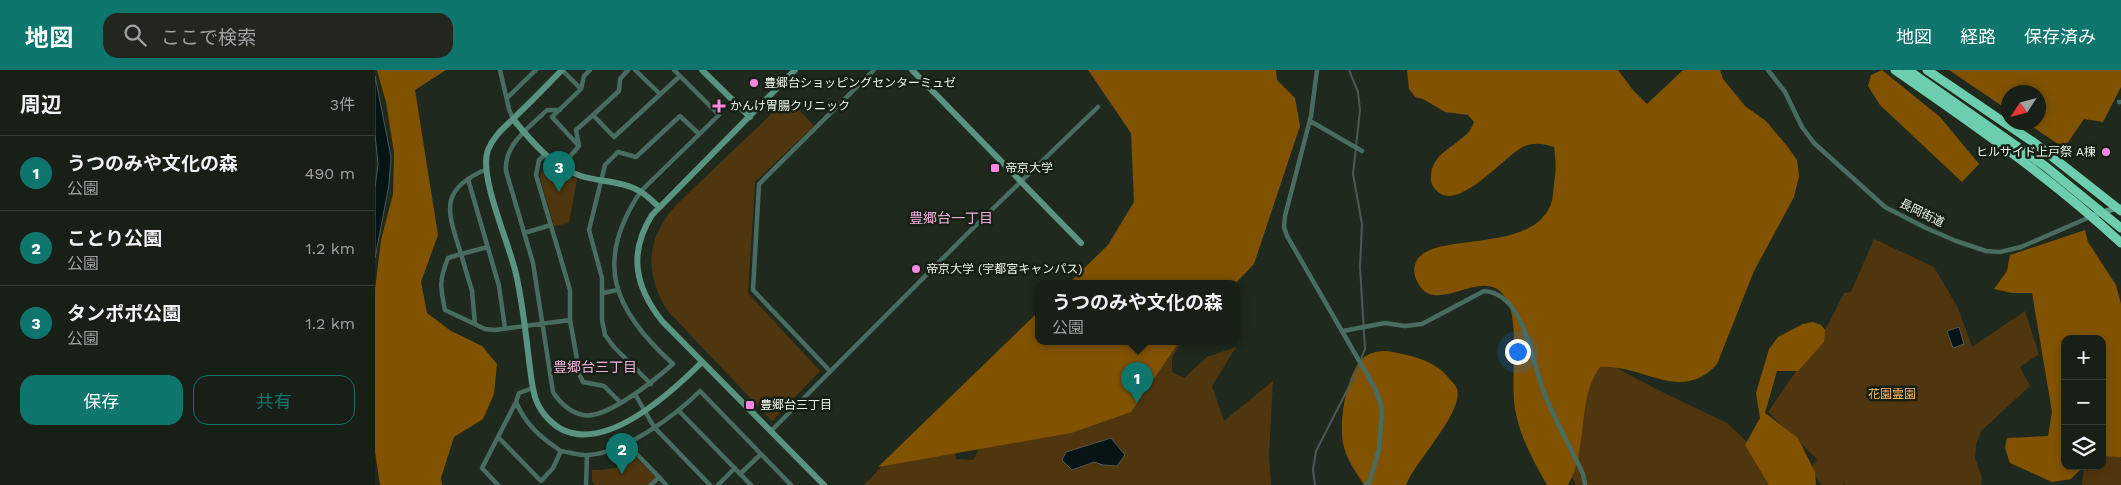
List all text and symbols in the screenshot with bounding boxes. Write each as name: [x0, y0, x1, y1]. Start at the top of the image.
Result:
search box: [103, 13, 453, 58]
icon: search: [121, 21, 149, 49]
text: 地図: [25, 24, 73, 52]
text: ここで検索: [161, 26, 256, 49]
text: 地図: [1896, 26, 1932, 47]
text: 経路: [1960, 26, 1996, 47]
text: 保存済み: [2024, 26, 2096, 47]
place label: 豊郷台ショッピングセンターミュゼ: [764, 76, 956, 90]
marker: 豊郷台ショッピングセンターミュゼ: [748, 77, 760, 89]
north arrow: [2001, 85, 2046, 130]
text: 周辺: [20, 92, 62, 117]
text: 3件: [330, 95, 355, 114]
marker: かんけ胃腸クリニック: [712, 99, 726, 113]
place label: かんけ胃腸クリニック: [730, 99, 850, 113]
place label: ヒルサイド上戸祭 A棟: [1976, 145, 2096, 159]
marker: ヒルサイド上戸祭 A棟: [2100, 146, 2112, 158]
pin: 3: [543, 151, 575, 192]
text: うつのみや文化の森: [67, 152, 238, 175]
place label: 帝京大学: [1005, 161, 1053, 175]
marker: 帝京大学: [989, 162, 1001, 174]
text: 1: [33, 164, 39, 183]
text: 490 m: [305, 164, 355, 183]
text: 公園: [67, 179, 99, 198]
street label: 長岡街道: [1897, 196, 1947, 230]
district label: 豊郷台一丁目: [909, 210, 993, 226]
text: ことり公園: [67, 227, 162, 250]
text: 2: [31, 239, 41, 258]
text: 1.2 km: [305, 239, 355, 258]
text: 公園: [67, 254, 99, 273]
place label: 帝京大学 (宇都宮キャンパス): [926, 262, 1083, 276]
marker: 帝京大学 (宇都宮キャンパス): [910, 263, 922, 275]
popup: [1035, 280, 1240, 345]
text: うつのみや文化の森: [1052, 291, 1223, 314]
text: タンポポ公園: [67, 302, 181, 325]
text: 3: [31, 314, 41, 333]
text: 1.2 km: [305, 314, 355, 333]
text: 公園: [1052, 318, 1084, 337]
text: 公園: [67, 329, 99, 348]
map controls: [2061, 335, 2106, 470]
button: +: [2061, 335, 2106, 380]
your location: [1505, 339, 1531, 365]
district label: 豊郷台三丁目: [553, 359, 637, 375]
pin: 1: [1121, 362, 1153, 403]
button: 保存: [20, 375, 183, 425]
button: 共有: [193, 375, 355, 425]
button: −: [2061, 380, 2106, 425]
park label: 花園霊園: [1868, 387, 1916, 401]
place label: 豊郷台三丁目: [760, 398, 832, 412]
marker: 豊郷台三丁目: [744, 399, 756, 411]
button: layers: [2061, 425, 2106, 470]
pin: 2: [606, 433, 638, 474]

